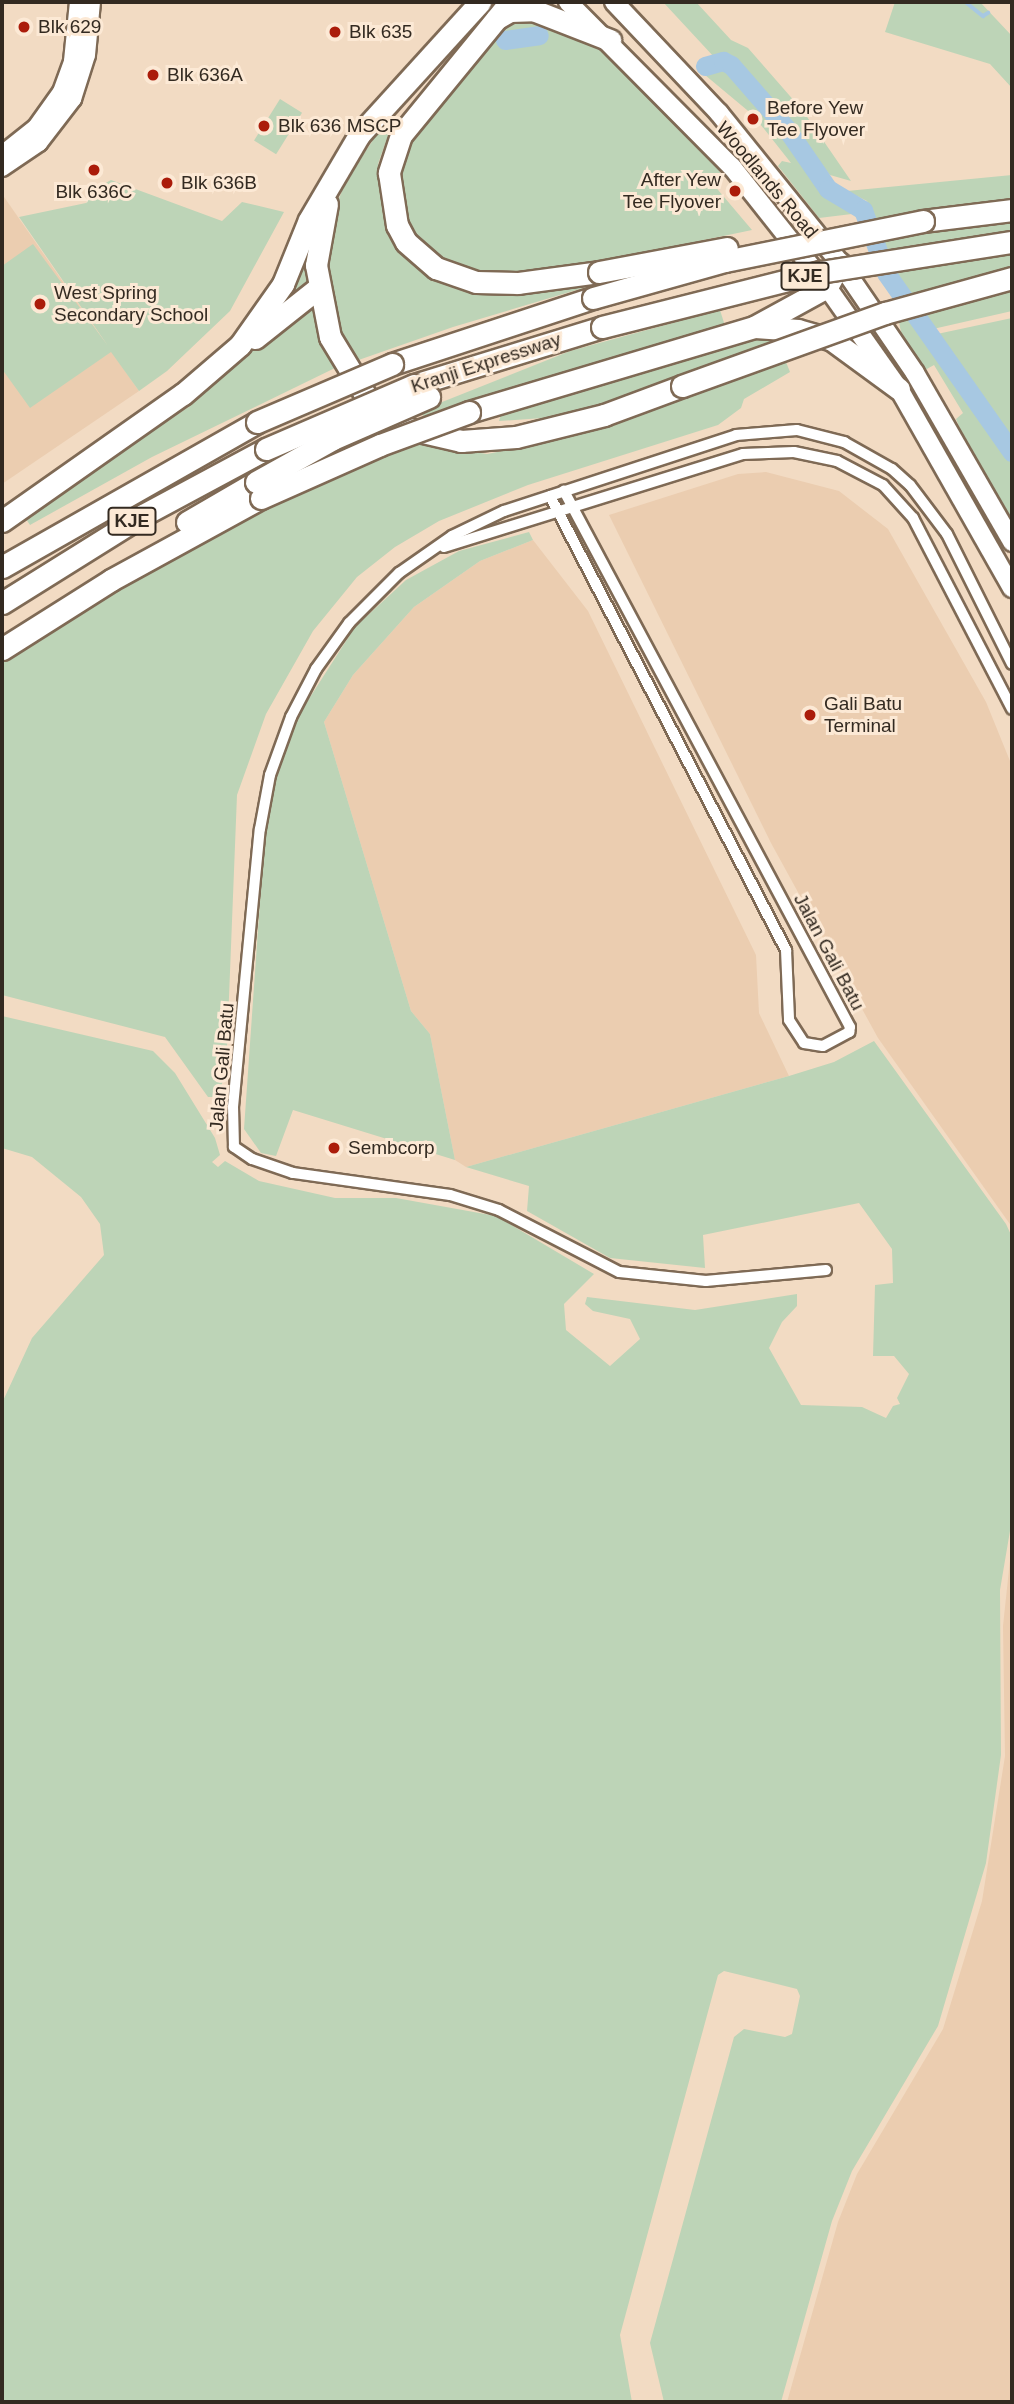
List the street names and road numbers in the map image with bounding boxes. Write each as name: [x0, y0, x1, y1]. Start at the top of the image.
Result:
street label: Woodlands Road: [712, 117, 822, 243]
road number: KJE: [779, 262, 831, 290]
street label: Kranji Expressway: [408, 328, 564, 398]
road number: KJE: [106, 506, 158, 536]
street label: Jalan Gali Batu: [789, 890, 869, 1014]
street label: Jalan Gali Batu: [205, 1002, 239, 1132]

